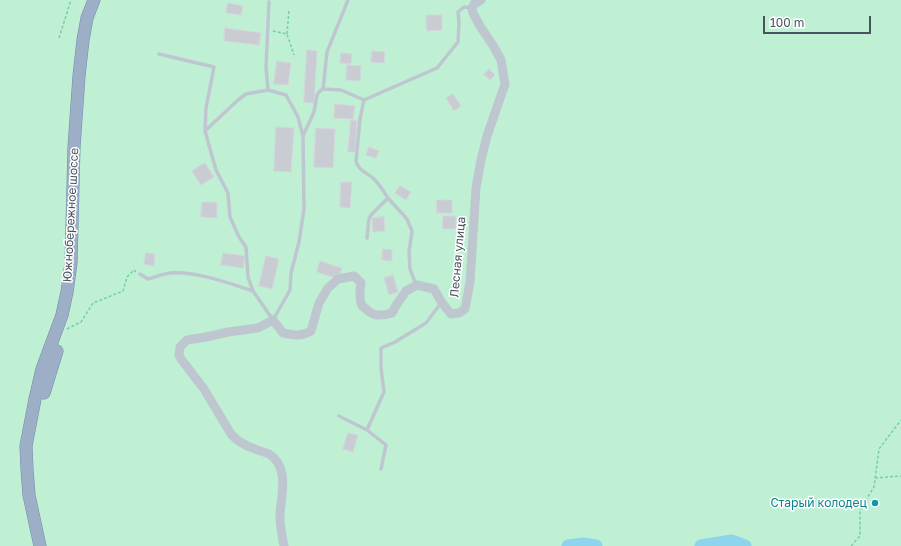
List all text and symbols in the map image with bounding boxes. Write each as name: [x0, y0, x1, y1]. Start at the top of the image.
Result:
scale bar: [765, 8, 873, 34]
text: 100 m: [770, 15, 804, 30]
street label: Южнобережное шоссе: [60, 147, 82, 283]
street label: Лесная улица: [447, 216, 469, 298]
place label: Старый колодец: [770, 496, 867, 510]
marker: Старый колодец: [870, 498, 880, 508]

